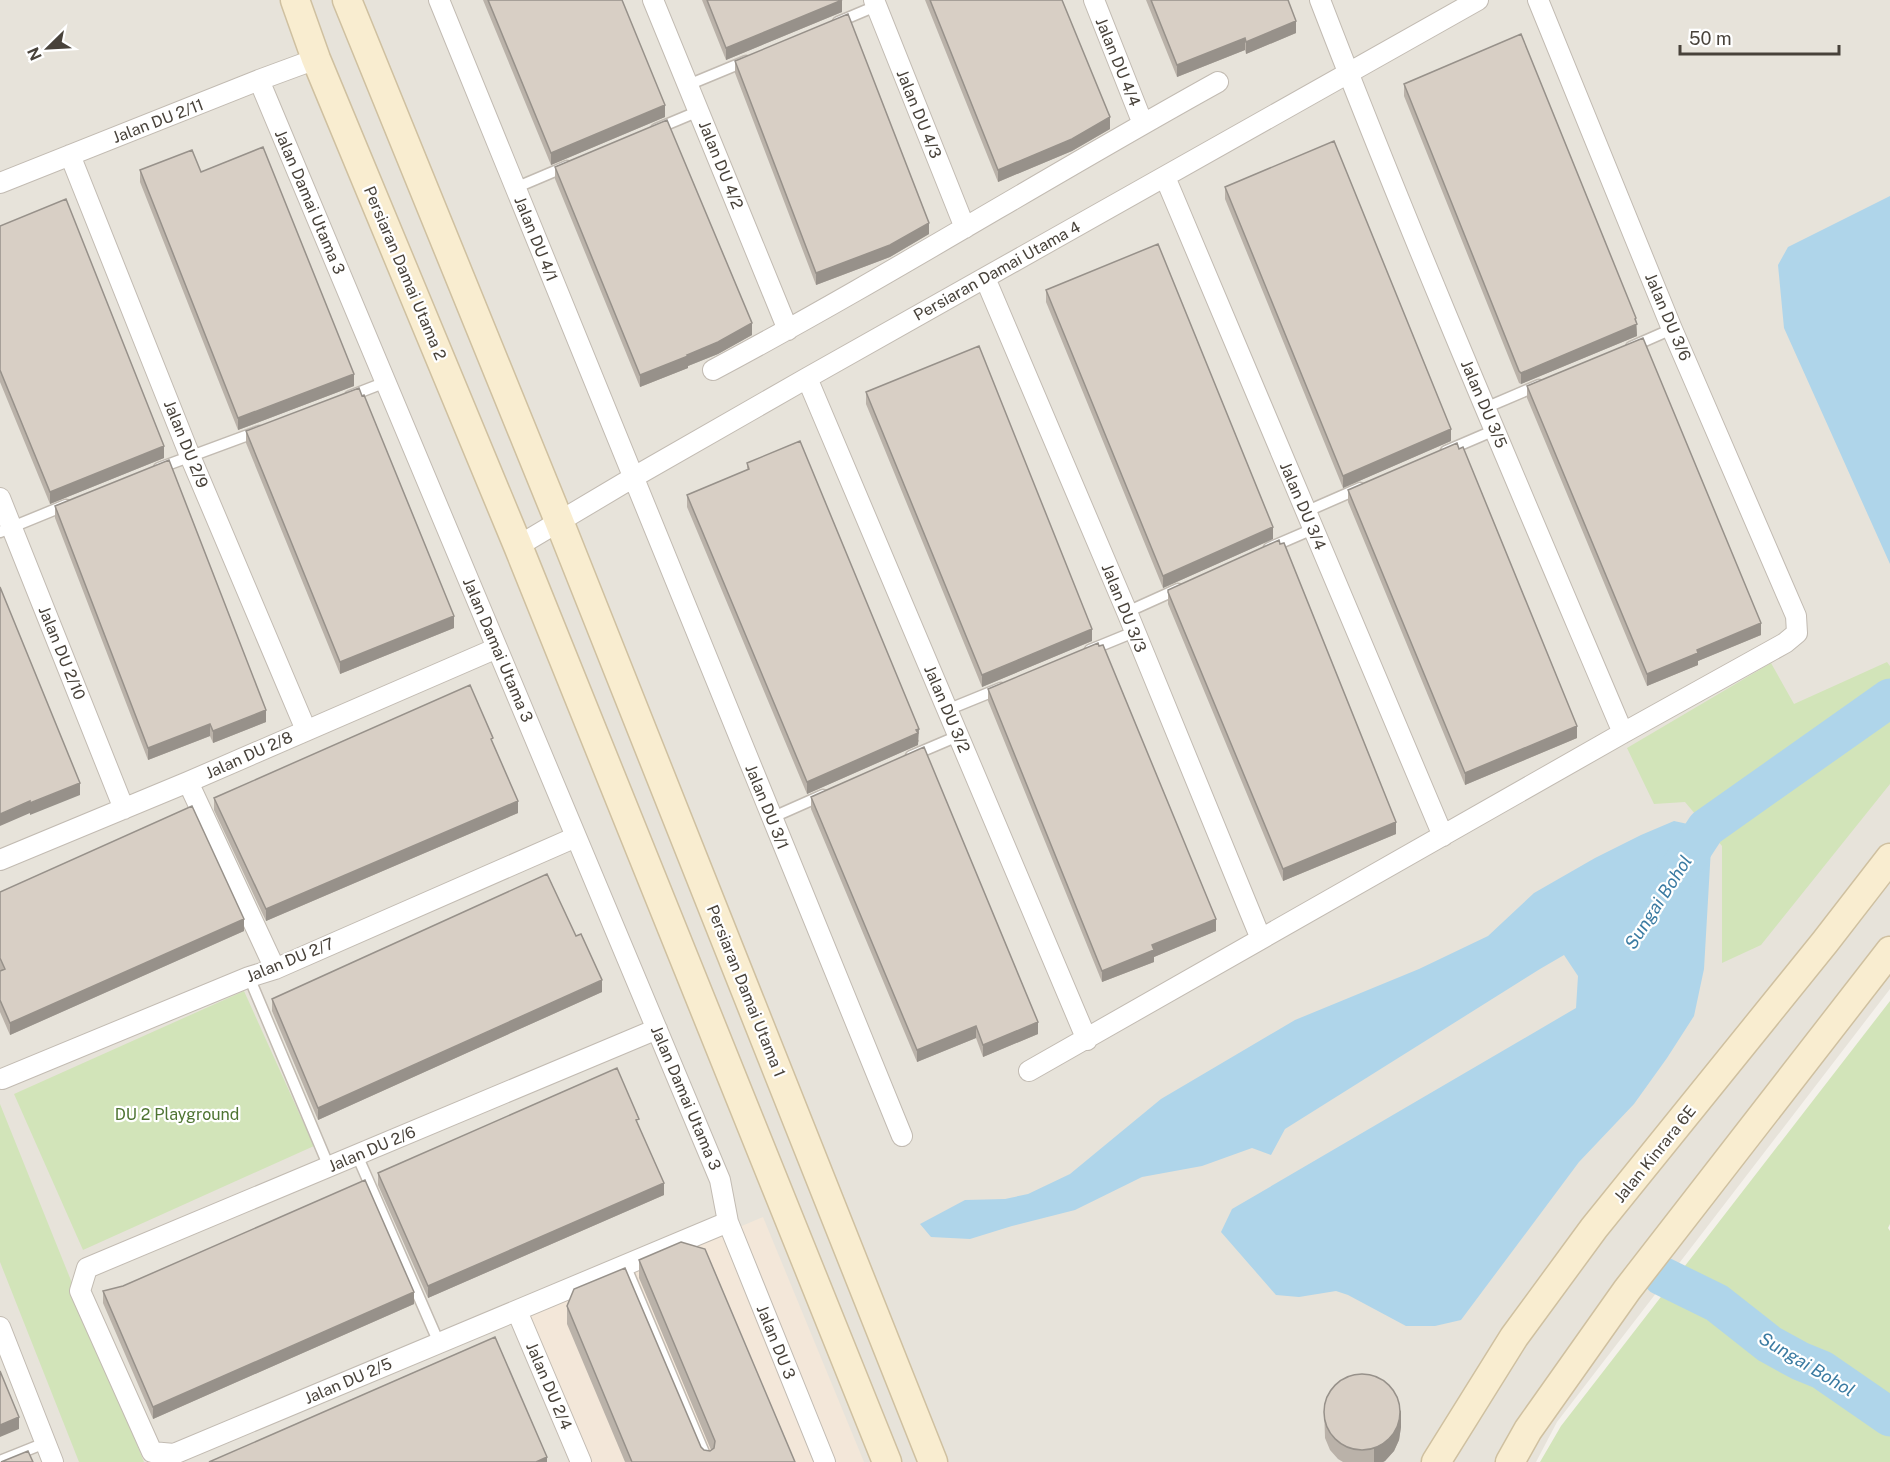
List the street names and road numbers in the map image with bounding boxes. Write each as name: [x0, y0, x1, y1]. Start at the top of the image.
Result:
street label: Jalan DU 4/4: [1092, 15, 1144, 109]
street label: Jalan DU 4/3: [893, 67, 945, 161]
street label: Jalan DU 2/11: [110, 95, 206, 147]
street label: Jalan DU 4/2: [695, 118, 747, 212]
street label: Jalan Damai Utama 3: [271, 127, 349, 277]
street label: Persiaran Damai Utama 2: [360, 183, 450, 363]
street label: Jalan DU 4/1: [510, 194, 562, 284]
street label: Persiaran Damai Utama 4: [910, 217, 1084, 325]
street label: Jalan DU 3/6: [1641, 270, 1695, 364]
street label: Jalan DU 3/5: [1457, 357, 1511, 451]
street label: Jalan DU 2/9: [160, 397, 212, 491]
street label: Jalan DU 3/4: [1276, 459, 1330, 553]
street label: Jalan DU 3/3: [1098, 561, 1150, 655]
street label: Jalan Damai Utama 3: [459, 575, 537, 725]
street label: Jalan DU 2/10: [35, 603, 90, 703]
street label: Jalan DU 3/2: [920, 662, 974, 756]
street label: Jalan DU 2/8: [202, 727, 296, 783]
street label: Jalan DU 3/1: [741, 762, 793, 852]
street label: Persiaran Damai Utama 1: [703, 902, 789, 1080]
street label: Jalan DU 2/7: [243, 934, 337, 986]
street label: Jalan Damai Utama 3: [647, 1023, 725, 1173]
street label: Jalan Kinrara 6E: [1610, 1102, 1700, 1206]
street label: Jalan DU 2/6: [325, 1122, 419, 1176]
street label: Jalan DU 3: [753, 1302, 799, 1382]
street label: Jalan DU 2/4: [522, 1339, 576, 1433]
street label: Jalan DU 2/5: [301, 1354, 395, 1408]

